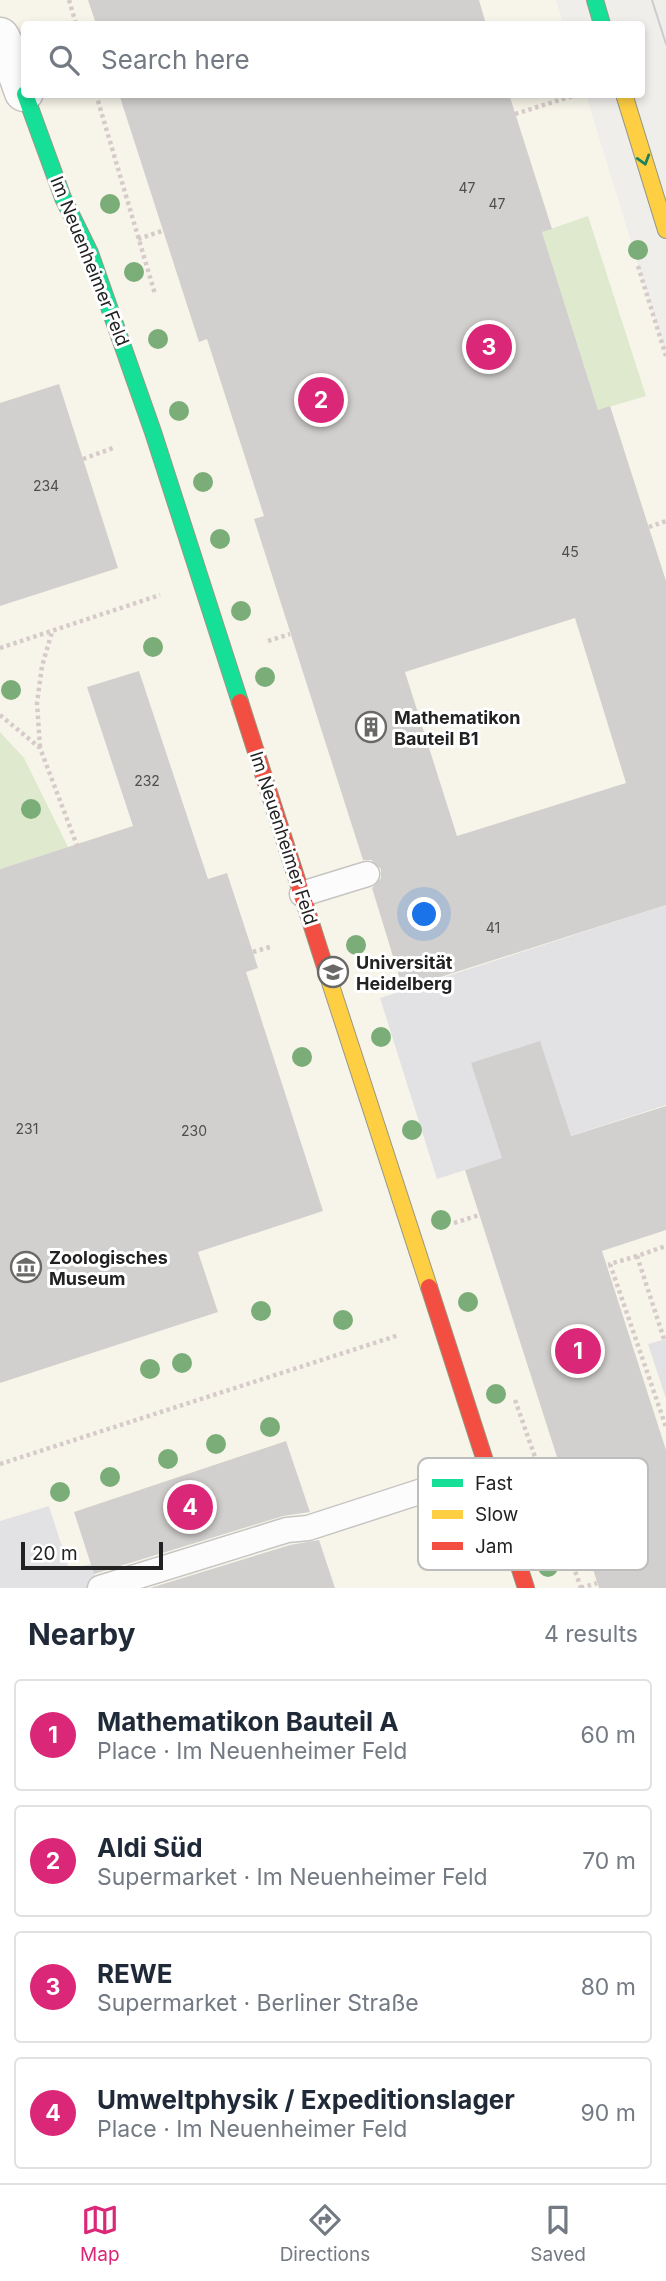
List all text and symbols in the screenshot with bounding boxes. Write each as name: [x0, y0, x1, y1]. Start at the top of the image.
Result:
search box: [21, 21, 645, 98]
icon: search: [45, 41, 83, 79]
text: Search here: [101, 44, 250, 75]
one-way arrow: [636, 153, 651, 165]
street label: Im Neuenheimer Feld: [46, 173, 134, 349]
house number: 47: [459, 179, 476, 196]
house number: 47: [489, 195, 506, 212]
pin: 3: [466, 321, 512, 373]
pin: 2: [298, 374, 344, 426]
house number: 234: [33, 477, 59, 494]
house number: 45: [561, 543, 579, 560]
place label: Mathematikon Bauteil B1: [394, 707, 520, 749]
building icon: Mathematikon Bauteil B1: [354, 710, 388, 744]
street label: Im Neuenheimer Feld: [246, 749, 322, 927]
house number: 232: [134, 772, 160, 789]
your location: [407, 897, 441, 931]
house number: 41: [486, 919, 500, 936]
place label: Universität Heidelberg: [356, 952, 453, 994]
school or university icon: Universität Heidelberg: [316, 955, 350, 989]
house number: 231: [16, 1120, 38, 1137]
house number: 230: [181, 1122, 207, 1139]
place label: Zoologisches Museum: [49, 1247, 168, 1289]
museum icon: Zoologisches Museum: [9, 1250, 43, 1284]
pin: 1: [555, 1325, 601, 1377]
legend: [418, 1458, 648, 1570]
text: Fast: [475, 1472, 513, 1495]
pin: 4: [167, 1481, 213, 1533]
text: Slow: [475, 1503, 518, 1526]
text: Jam: [475, 1535, 513, 1558]
scale bar: [21, 1539, 163, 1571]
text: 20 m: [32, 1542, 78, 1565]
text: Nearby: [28, 1616, 136, 1652]
text: 4 results: [544, 1620, 638, 1648]
text: Mathematikon Bauteil A: [97, 1706, 399, 1737]
text: 1: [48, 1721, 58, 1749]
text: 60 m: [581, 1721, 636, 1749]
text: Place · Im Neuenheimer Feld: [97, 1737, 407, 1765]
text: Aldi Süd: [97, 1832, 203, 1863]
text: 2: [46, 1847, 60, 1875]
text: 70 m: [582, 1847, 636, 1875]
text: Supermarket · Im Neuenheimer Feld: [97, 1863, 488, 1891]
text: REWE: [97, 1958, 173, 1989]
text: 3: [46, 1973, 60, 2001]
text: 80 m: [581, 1973, 636, 2001]
text: Supermarket · Berliner Straße: [97, 1989, 419, 2017]
text: Umweltphysik / Expeditionslager: [97, 2084, 515, 2115]
text: 4: [45, 2099, 61, 2127]
text: 90 m: [581, 2099, 636, 2127]
text: Place · Im Neuenheimer Feld: [97, 2115, 407, 2143]
tab: Map: [80, 2201, 120, 2266]
tab: Directions: [280, 2201, 370, 2266]
tab: Saved: [530, 2201, 586, 2266]

